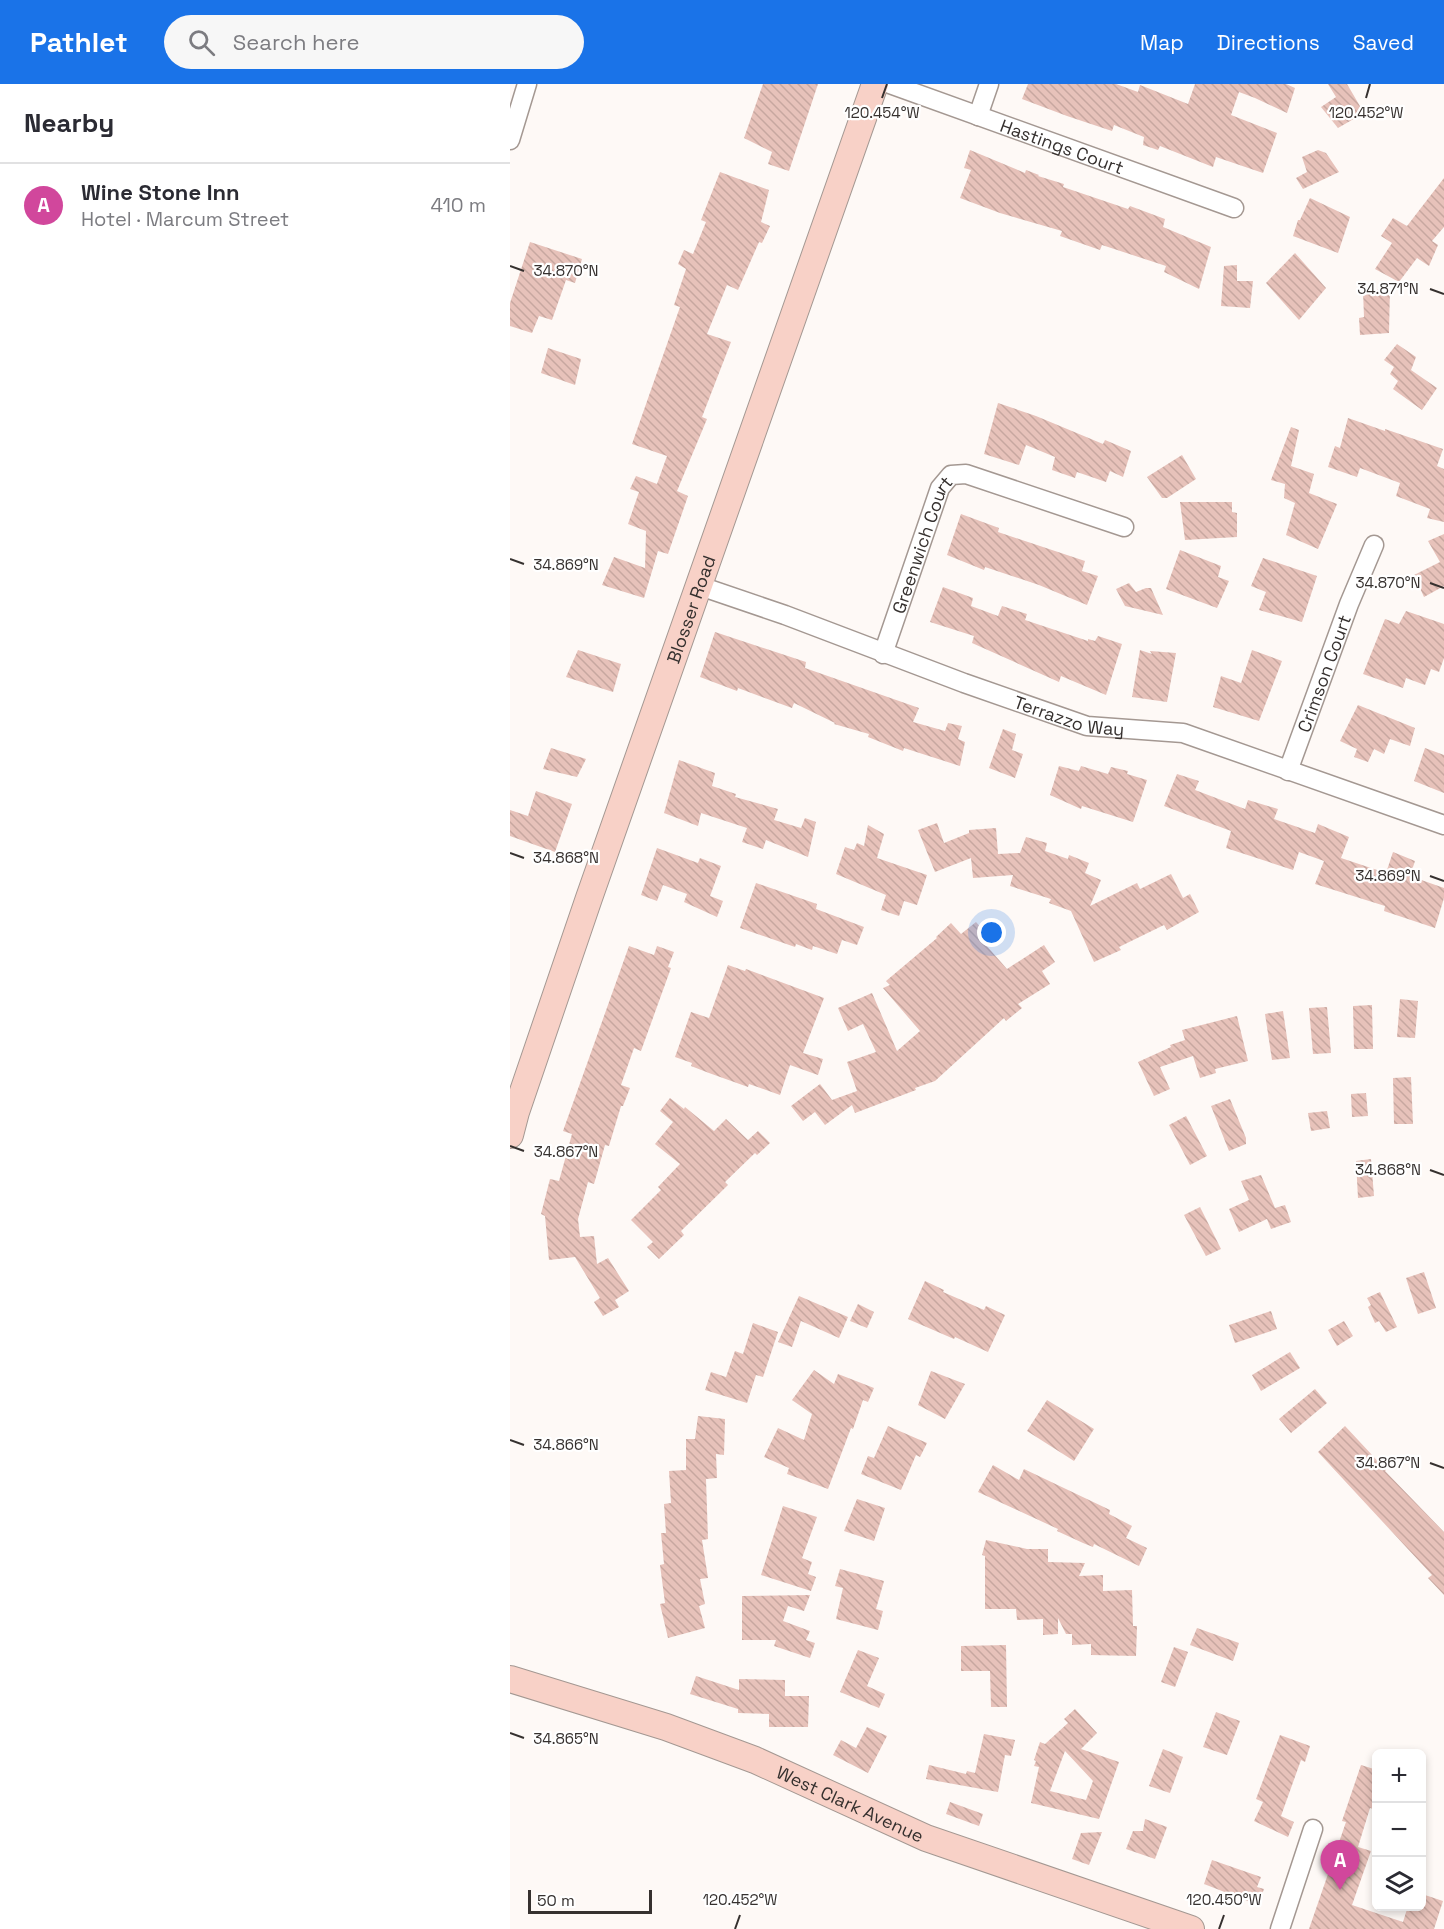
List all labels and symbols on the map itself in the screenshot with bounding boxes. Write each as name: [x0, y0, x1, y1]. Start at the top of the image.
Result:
text: 120.454°W: [844, 103, 920, 122]
text: 120.452°W: [1329, 103, 1403, 122]
street label: Hastings Court: [997, 113, 1127, 179]
text: 34.870°N: [533, 261, 599, 280]
text: 34.871°N: [1357, 279, 1419, 298]
street label: Greenwich Court: [886, 471, 957, 616]
street label: Blosser Road: [661, 552, 720, 666]
text: 34.869°N: [533, 555, 599, 574]
text: 34.870°N: [1355, 573, 1421, 592]
street label: Crimson Court: [1292, 611, 1356, 735]
street label: Terrazzo Way: [1011, 690, 1125, 740]
text: 34.868°N: [533, 848, 599, 867]
text: 34.869°N: [1355, 866, 1421, 885]
your location: [977, 918, 1006, 947]
text: 34.867°N: [534, 1142, 598, 1161]
text: 34.868°N: [1355, 1160, 1421, 1179]
text: 34.866°N: [533, 1435, 599, 1454]
text: 34.867°N: [1356, 1453, 1420, 1472]
text: 34.865°N: [533, 1729, 599, 1748]
street label: West Clark Avenue: [773, 1760, 928, 1847]
pin: A: [1320, 1840, 1360, 1890]
scale bar: [528, 1887, 652, 1914]
text: 120.452°W: [703, 1890, 777, 1909]
text: 120.450°W: [1186, 1890, 1262, 1909]

